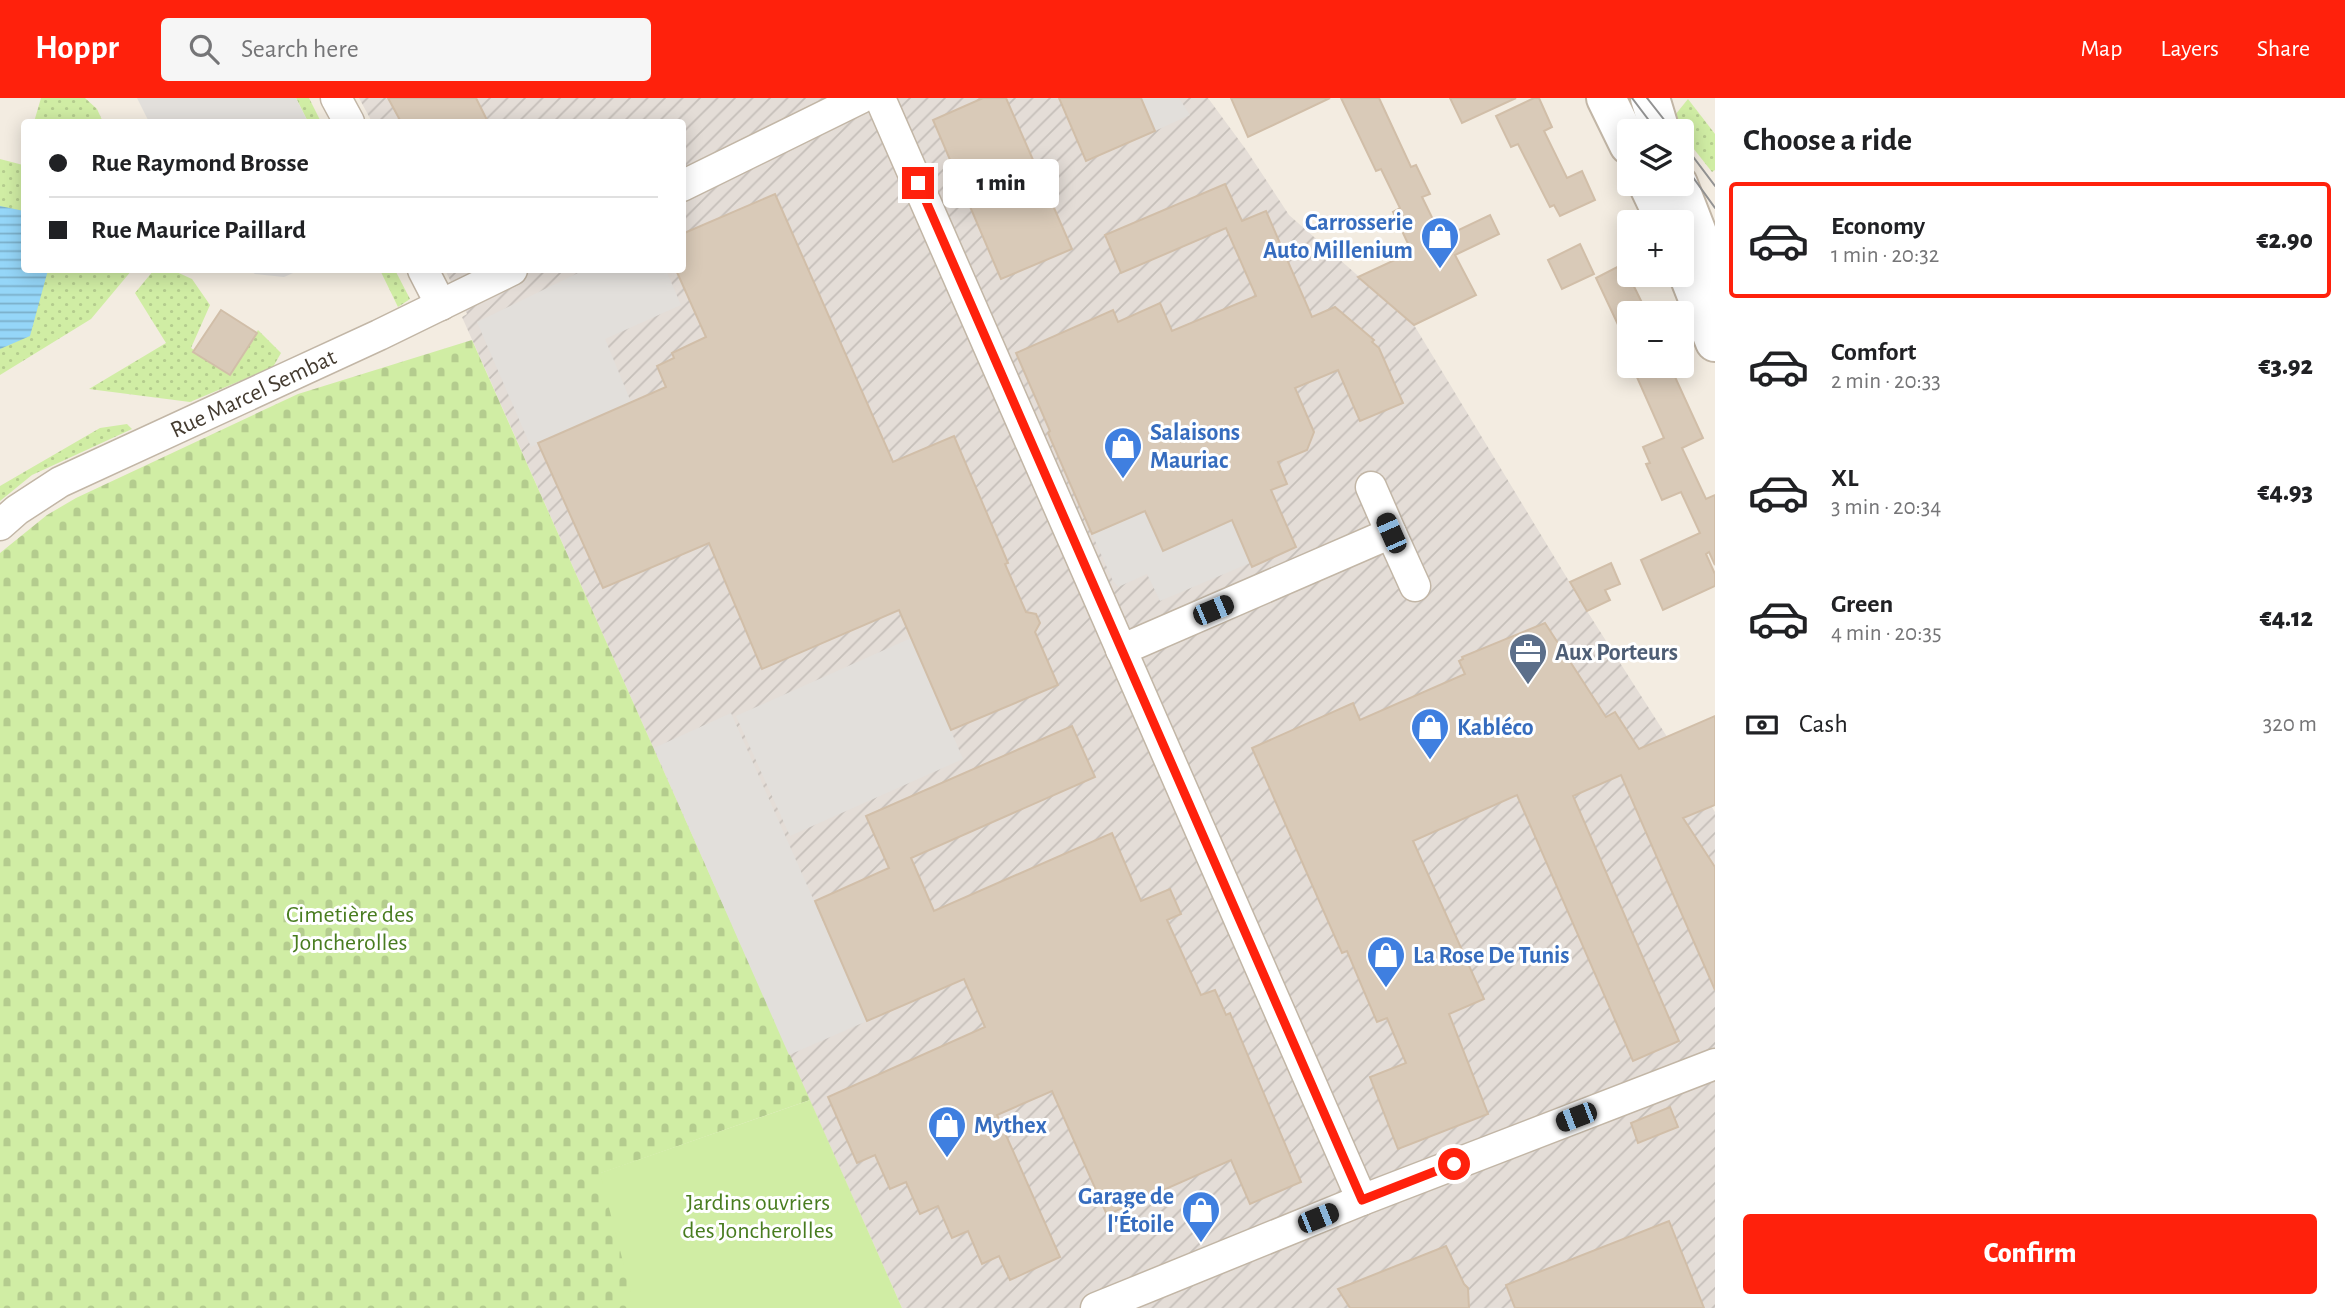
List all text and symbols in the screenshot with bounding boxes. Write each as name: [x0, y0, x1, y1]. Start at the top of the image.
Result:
search box: [161, 18, 651, 81]
icon: search: [185, 30, 223, 68]
text: Hoppr: [35, 32, 119, 65]
text: Search here: [241, 36, 359, 62]
text: Map: [2080, 37, 2122, 61]
text: Layers: [2160, 37, 2219, 61]
text: Share: [2257, 37, 2310, 61]
map controls: [1617, 119, 1694, 378]
button: layers: [1617, 119, 1694, 196]
text: Choose a ride: [1743, 124, 1912, 156]
text: Rue Raymond Brosse: [91, 150, 309, 176]
callout: 1 min: [942, 158, 1058, 208]
route end: [902, 167, 934, 199]
text: 1 min: [977, 172, 1025, 195]
icon: car: [1747, 209, 1810, 272]
button: +: [1617, 210, 1694, 287]
place label: Carrosserie Auto Millenium: [1263, 211, 1413, 263]
text: Economy: [1831, 213, 1925, 239]
shop icon: Carrosserie Auto Millenium: [1419, 215, 1461, 270]
text: Rue Maurice Paillard: [91, 217, 306, 243]
text: €2.90: [2257, 227, 2313, 253]
text: 1 min · 20:32: [1831, 244, 1939, 267]
button: −: [1617, 301, 1694, 378]
icon: car: [1747, 335, 1810, 398]
text: Comfort: [1831, 339, 1916, 365]
street label: Rue Marcel Sembat: [167, 345, 340, 443]
text: €3.92: [2259, 353, 2313, 379]
text: 2 min · 20:33: [1831, 370, 1941, 393]
place label: Salaisons Mauriac: [1150, 421, 1240, 473]
shop icon: Salaisons Mauriac: [1102, 425, 1144, 480]
icon: car: [1747, 461, 1810, 524]
text: XL: [1831, 465, 1858, 491]
text: €4.93: [2258, 479, 2313, 505]
text: 3 min · 20:34: [1831, 496, 1941, 519]
car: [1373, 510, 1410, 556]
icon: car: [1747, 587, 1810, 650]
text: Green: [1831, 591, 1893, 617]
car: [1190, 592, 1237, 628]
text: €4.12: [2260, 605, 2313, 631]
text: 4 min · 20:35: [1831, 622, 1942, 645]
office icon: Aux Porteurs: [1507, 631, 1549, 686]
place label: Aux Porteurs: [1555, 641, 1678, 665]
shop icon: Kabléco: [1409, 706, 1451, 761]
icon: cash: [1743, 706, 1781, 744]
text: Cash: [1799, 711, 1848, 737]
text: 320 m: [2263, 713, 2317, 736]
place label: Kabléco: [1457, 716, 1534, 740]
park label: Cimetière des Joncherolles: [286, 903, 414, 955]
shop icon: La Rose De Tunis: [1365, 934, 1407, 989]
place label: La Rose De Tunis: [1413, 944, 1570, 968]
car: [1553, 1100, 1600, 1134]
shop icon: Mythex: [926, 1104, 968, 1159]
place label: Mythex: [974, 1114, 1047, 1138]
route start: [1438, 1148, 1470, 1180]
place label: Garage de l'Étoile: [1078, 1185, 1174, 1237]
shop icon: Garage de l'Étoile: [1180, 1189, 1222, 1244]
park label: Jardins ouvriers des Joncherolles: [682, 1191, 834, 1243]
car: [1295, 1200, 1342, 1236]
button: Confirm: [1743, 1214, 2317, 1294]

